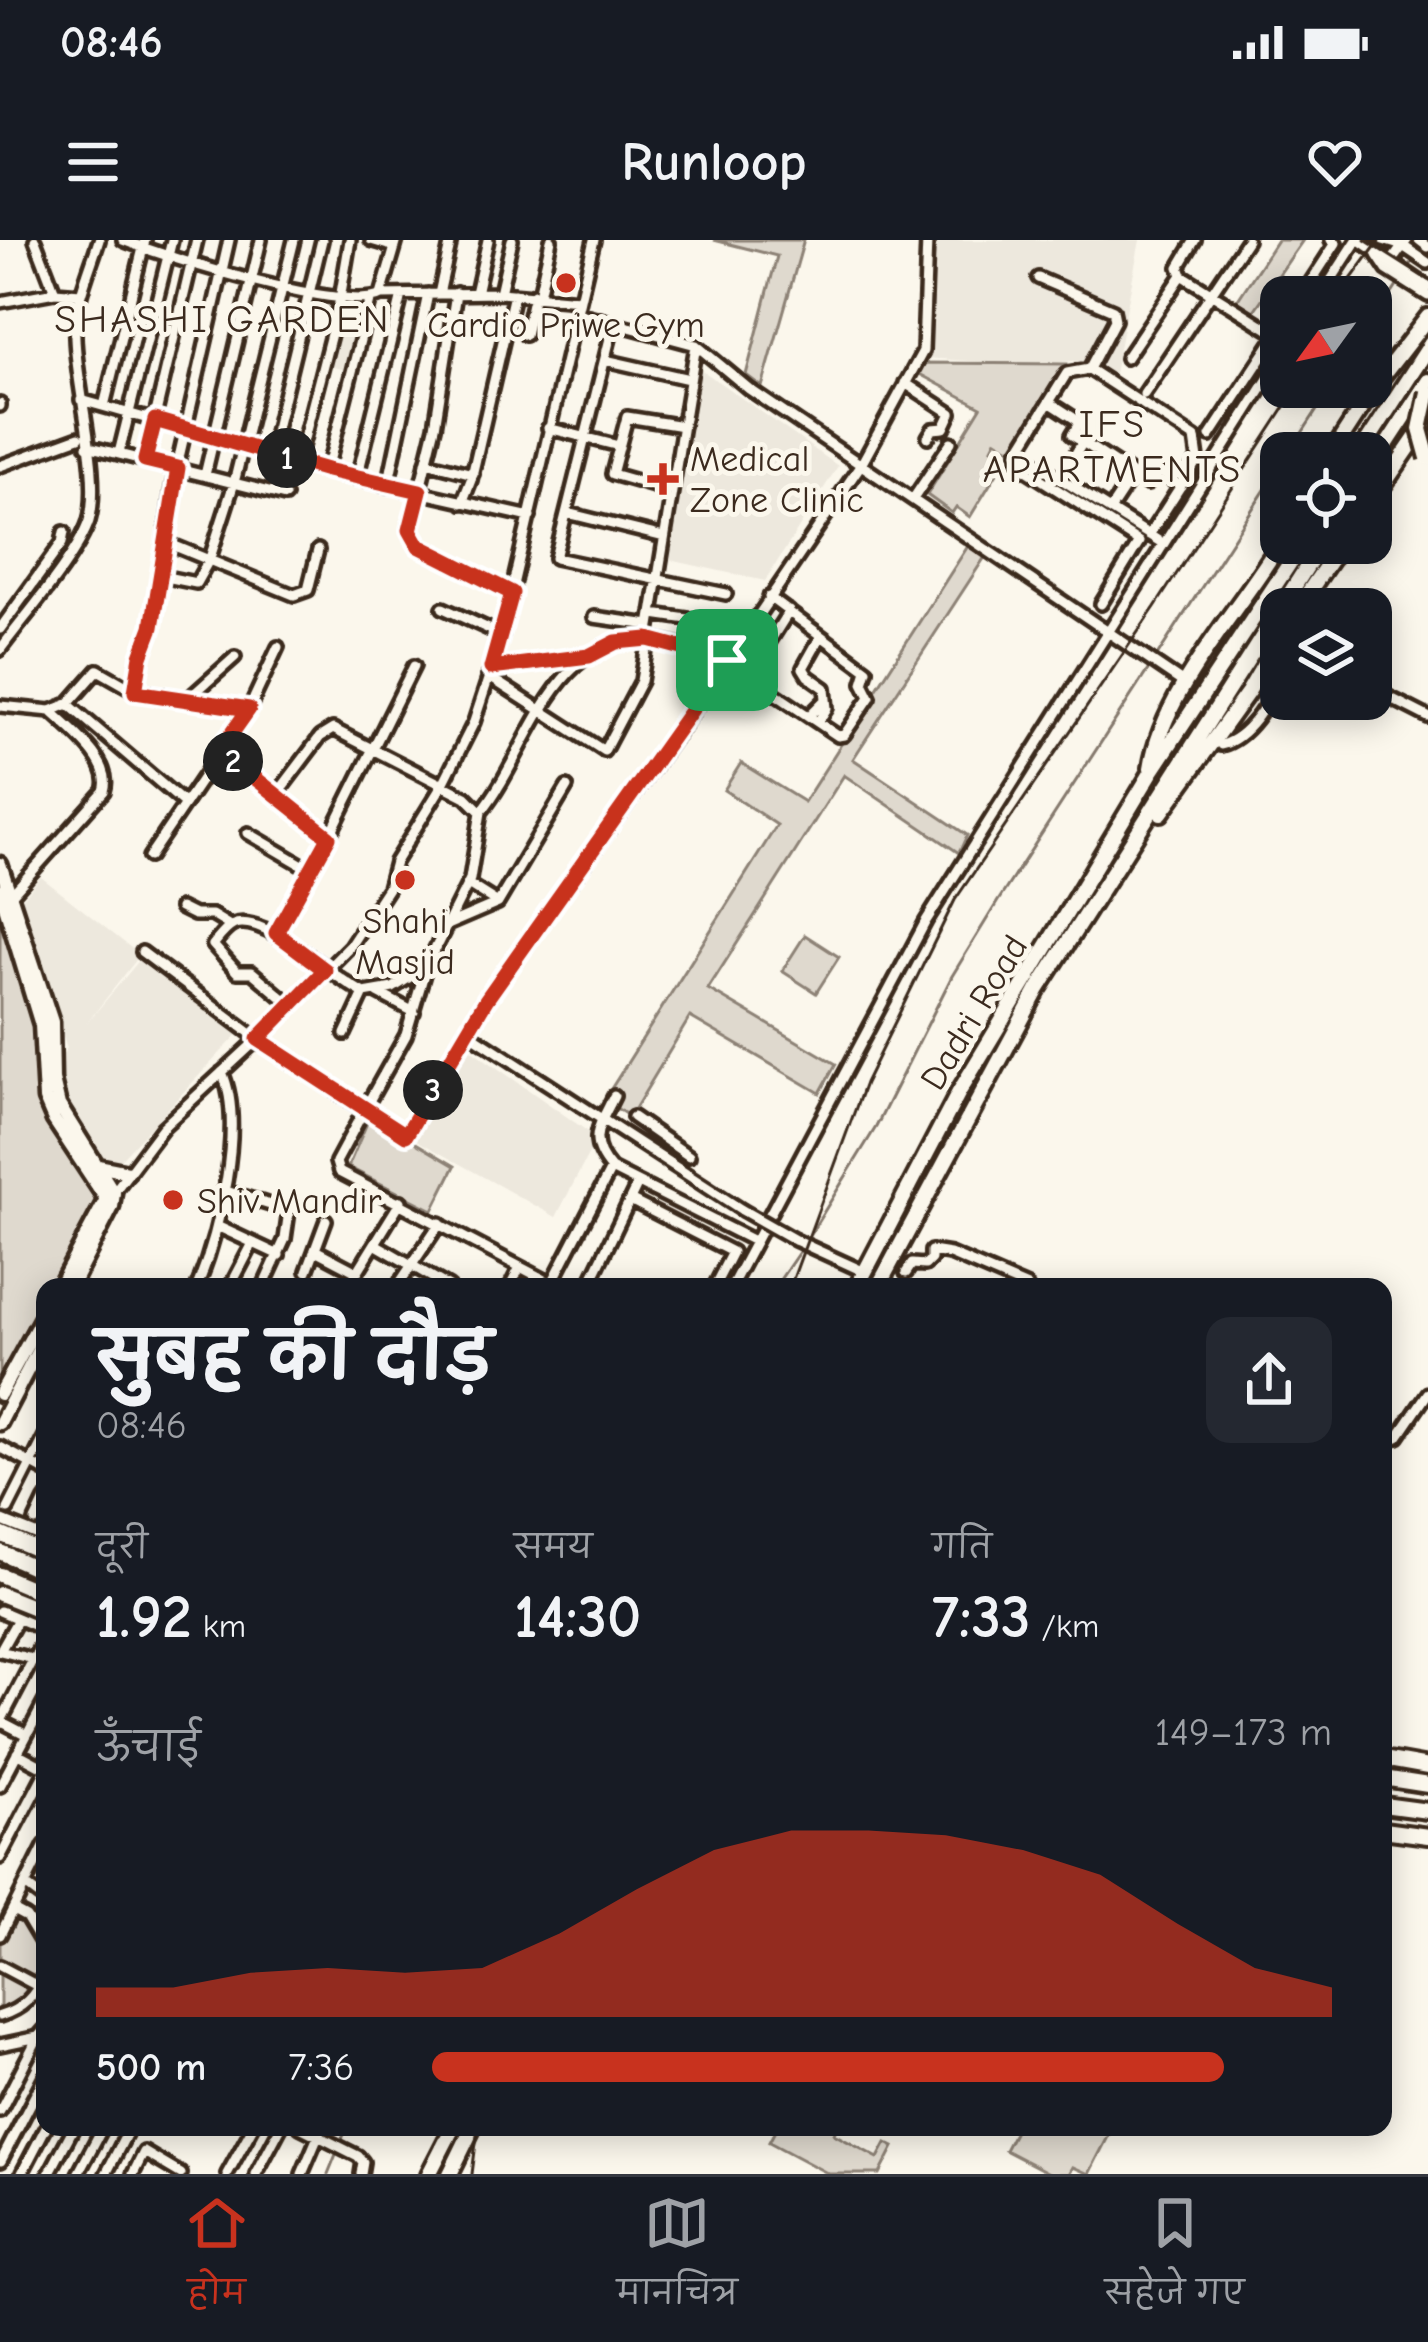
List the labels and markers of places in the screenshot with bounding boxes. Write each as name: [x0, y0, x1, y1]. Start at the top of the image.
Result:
marker: Cardio Priwe Gym: [553, 270, 579, 296]
place label: Cardio Priwe Gym: [427, 305, 705, 346]
pin: 1: [257, 428, 317, 488]
place label: Medical Zone Clinic: [690, 439, 864, 521]
marker: Medical Zone Clinic: [647, 463, 679, 495]
pin: [676, 609, 778, 711]
pin: 2: [203, 731, 263, 791]
marker: Shahi Masjid: [392, 867, 418, 893]
place label: Shahi Masjid: [355, 901, 455, 983]
pin: 3: [403, 1060, 463, 1120]
place label: Shiv Mandir: [197, 1181, 382, 1222]
marker: Shiv Mandir: [160, 1187, 186, 1213]

